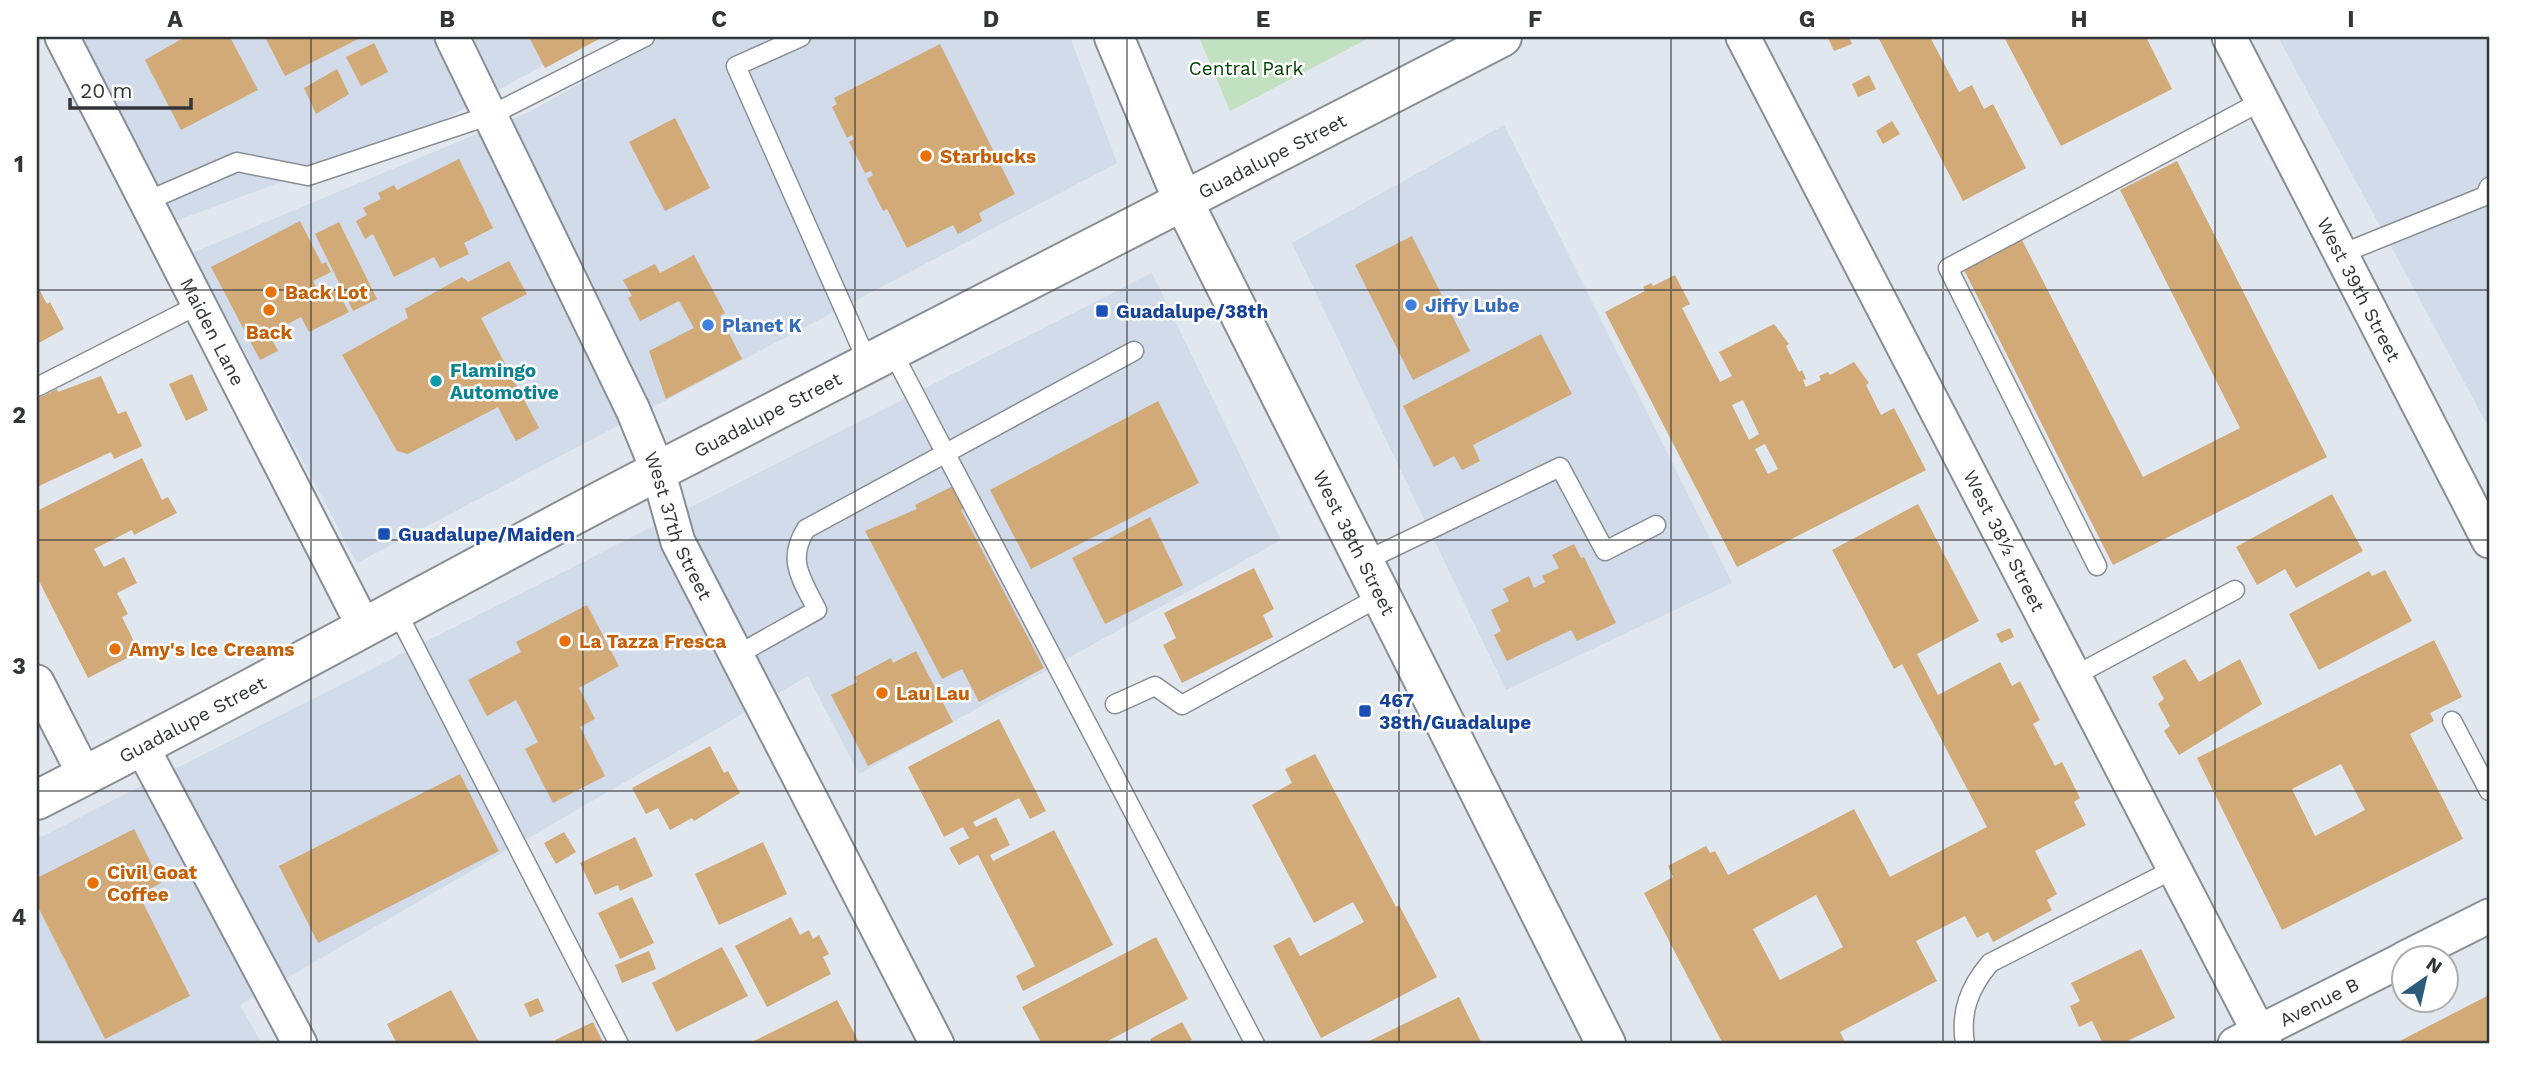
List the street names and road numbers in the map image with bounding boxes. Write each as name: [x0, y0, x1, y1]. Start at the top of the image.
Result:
street label: Guadalupe Street: [1194, 108, 1350, 203]
street label: West 39th Street: [2312, 213, 2406, 365]
street label: Maiden Lane: [176, 274, 250, 389]
street label: Guadalupe Street: [690, 367, 845, 462]
street label: West 37th Street: [640, 448, 717, 604]
street label: West 38th Street: [1308, 466, 1400, 619]
street label: West 38½ Street: [1958, 466, 2050, 616]
street label: Guadalupe Street: [115, 671, 270, 768]
street label: Avenue B: [2275, 972, 2363, 1031]

